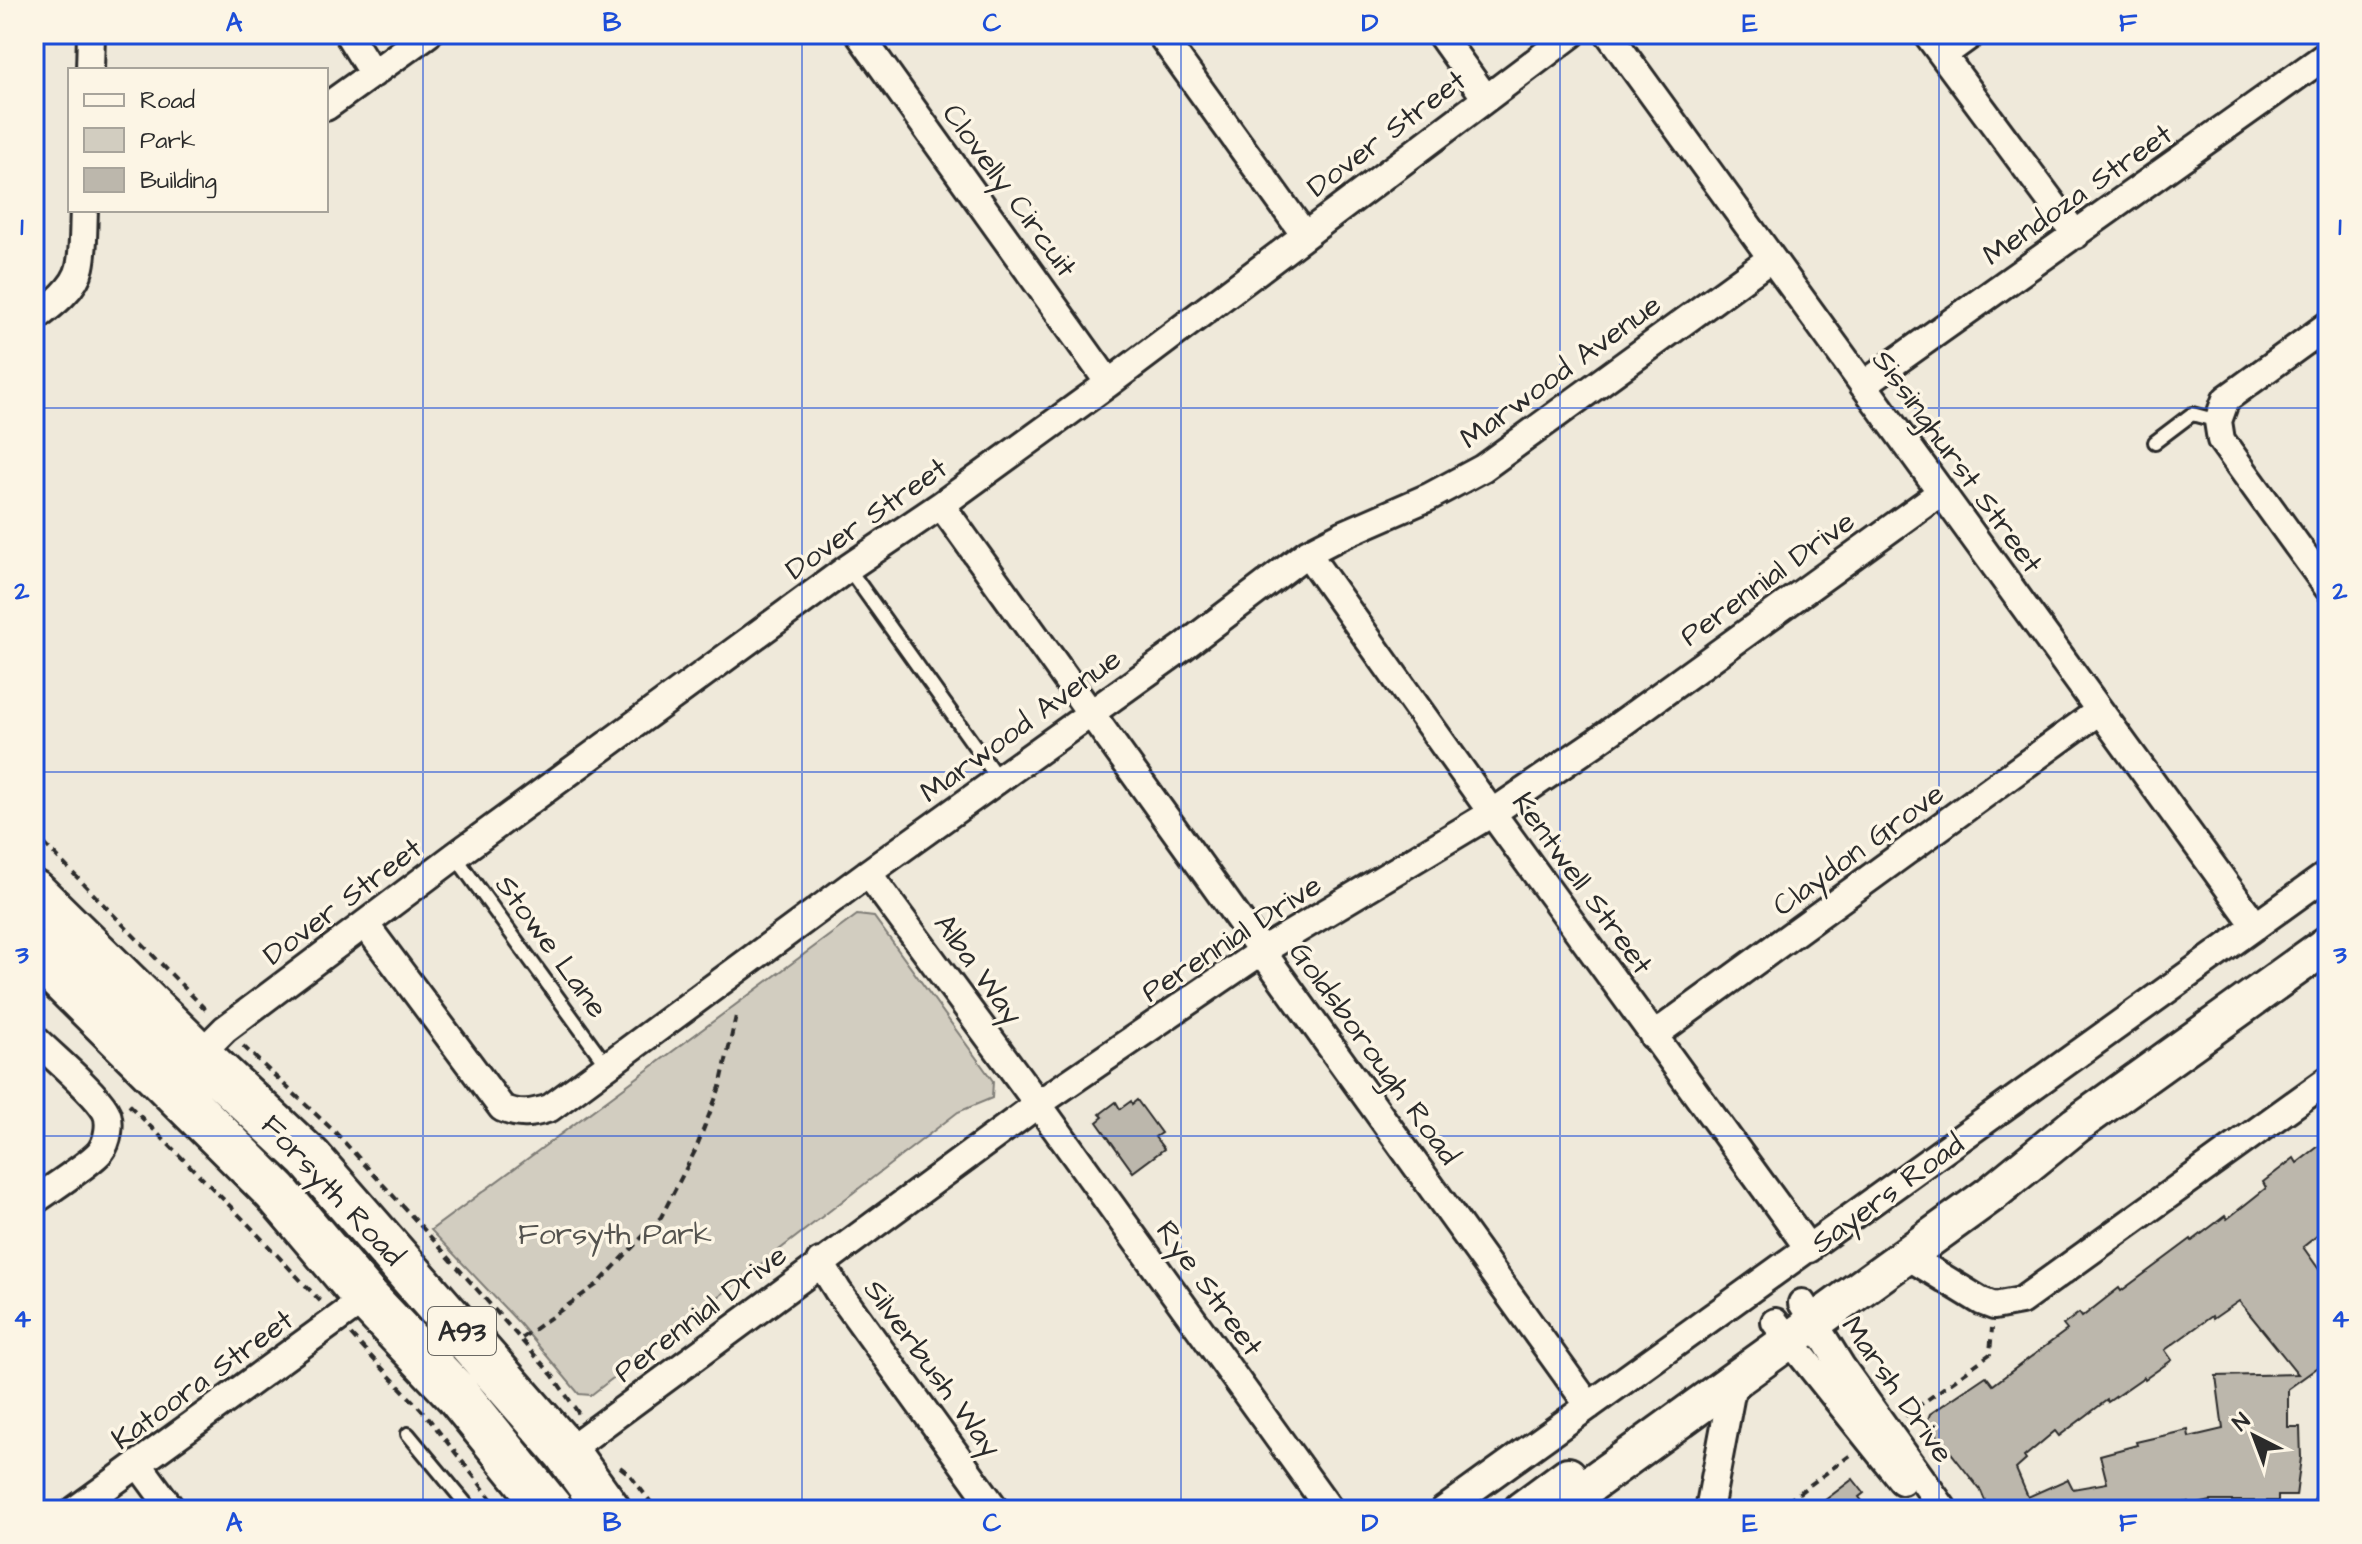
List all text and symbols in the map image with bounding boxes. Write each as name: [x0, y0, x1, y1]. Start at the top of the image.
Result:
text: A: [226, 5, 243, 41]
text: B: [603, 5, 622, 41]
text: C: [983, 5, 1002, 41]
text: D: [1362, 5, 1379, 41]
text: E: [1742, 5, 1758, 41]
text: F: [2119, 5, 2138, 41]
street label: Dover Street: [1298, 60, 1475, 208]
legend: [68, 68, 328, 212]
text: Road: [140, 84, 195, 118]
street label: Clovelly Circuit: [931, 95, 1087, 287]
street label: Mendoza Street: [1974, 114, 2181, 276]
text: Park: [140, 124, 196, 158]
text: Building: [140, 164, 217, 199]
text: 1: [20, 209, 24, 245]
text: 1: [2338, 209, 2342, 245]
street label: Marwood Avenue: [1451, 284, 1670, 459]
street label: Sissinghurst Street: [1861, 341, 2053, 583]
street label: Dover Street: [777, 447, 956, 590]
street label: Perennial Drive: [1672, 501, 1864, 657]
text: 2: [14, 573, 30, 609]
text: 2: [2332, 573, 2348, 609]
street label: Marwood Avenue: [911, 638, 1130, 813]
street label: Claydon Grove: [1764, 773, 1954, 927]
street label: Kentwell Street: [1502, 784, 1663, 983]
street label: Dover Street: [254, 828, 431, 976]
street label: Perennial Drive: [1133, 865, 1330, 1013]
street label: Stowe Lane: [485, 866, 618, 1027]
street label: Alba Way: [923, 905, 1033, 1034]
street label: Goldsborough Road: [1278, 933, 1469, 1174]
text: 3: [14, 937, 29, 973]
text: 3: [2332, 937, 2347, 973]
street label: Forsyth Road: [250, 1106, 414, 1276]
street label: Sayers Road: [1803, 1124, 1973, 1264]
street label: Rye Street: [1145, 1212, 1273, 1366]
park label: Forsyth Park: [518, 1214, 712, 1257]
street label: Perennial Drive: [605, 1235, 796, 1393]
street label: Silverbush Way: [852, 1271, 1011, 1467]
street label: Katoora Street: [103, 1299, 302, 1460]
text: 4: [13, 1301, 31, 1337]
text: 4: [2331, 1301, 2349, 1337]
road number: A93: [428, 1307, 496, 1355]
street label: Marsh Drive: [1831, 1308, 1963, 1472]
north arrow: [2214, 1396, 2294, 1476]
text: N: [2226, 1406, 2257, 1438]
text: A: [226, 1505, 243, 1541]
text: B: [603, 1505, 622, 1541]
text: C: [983, 1505, 1002, 1541]
text: D: [1362, 1505, 1379, 1541]
text: E: [1742, 1505, 1758, 1541]
text: F: [2119, 1505, 2138, 1541]

